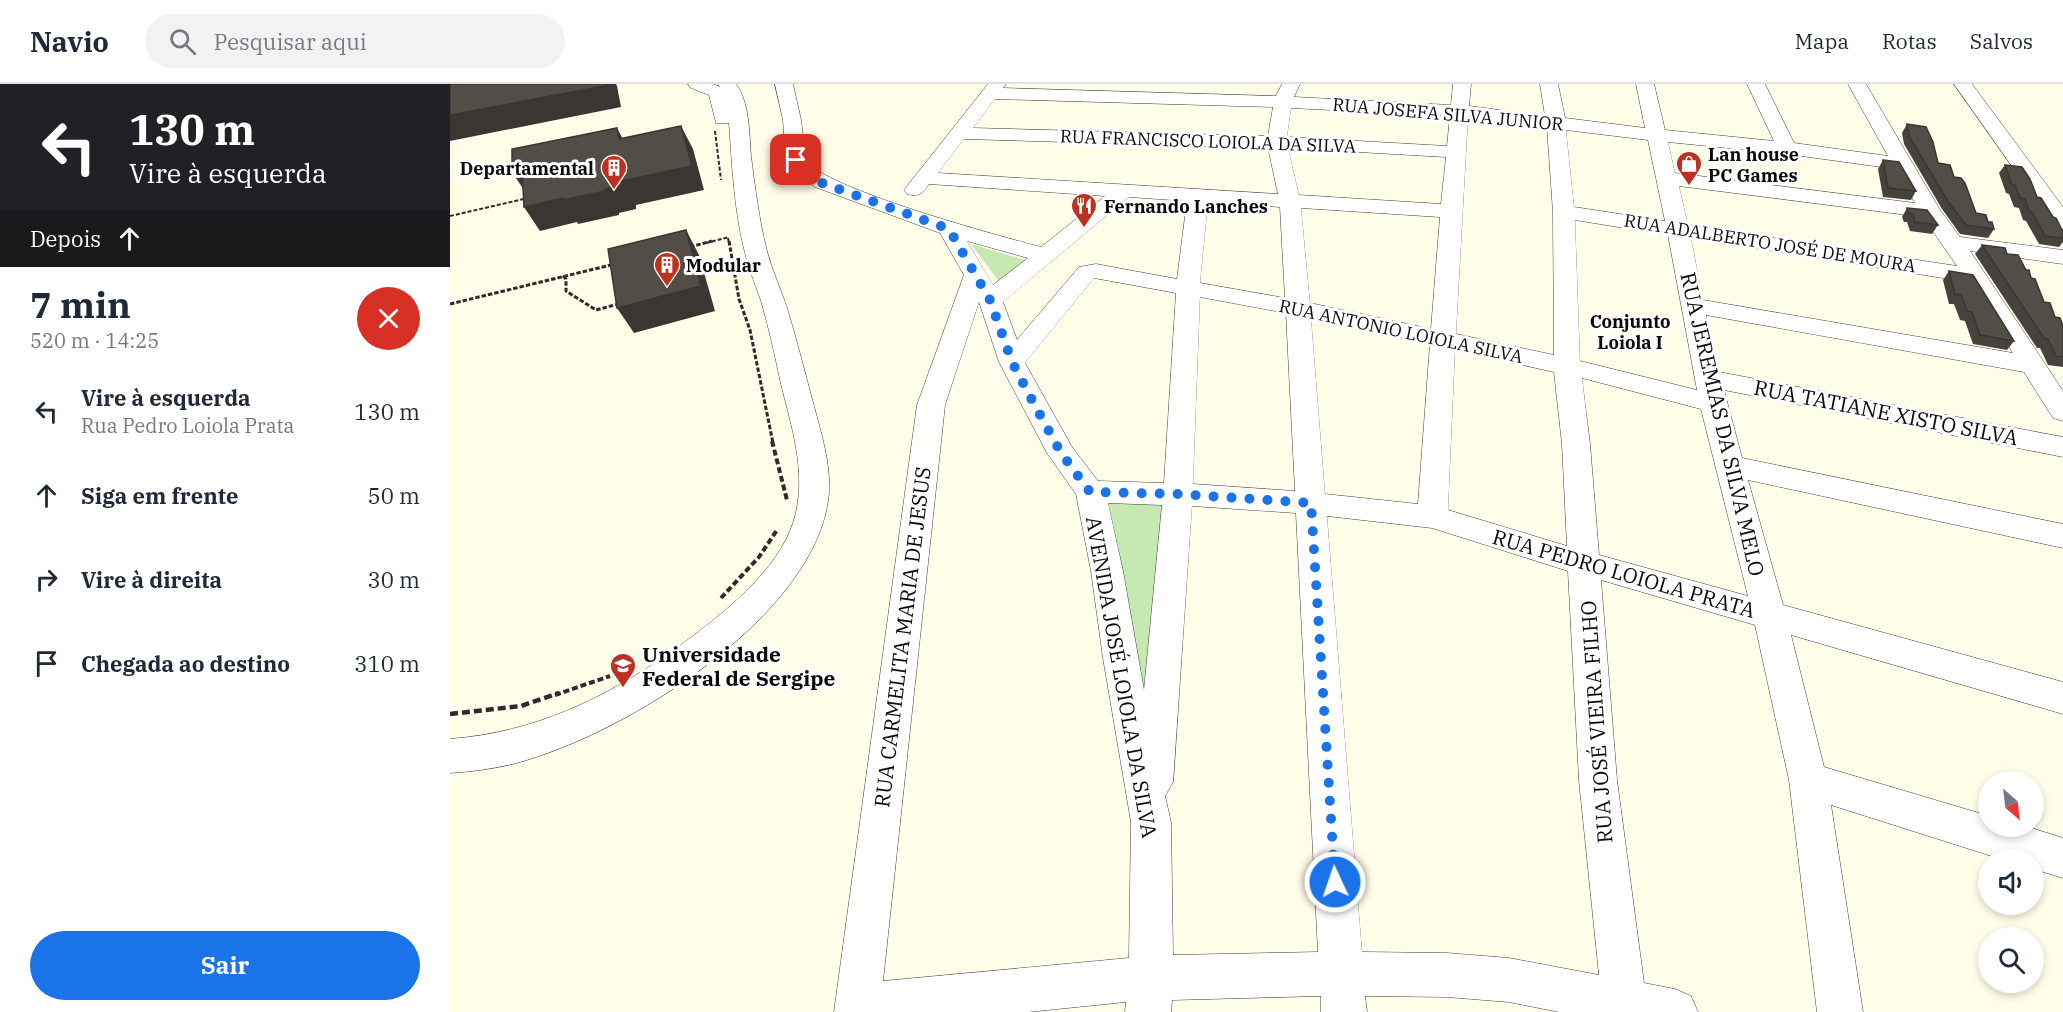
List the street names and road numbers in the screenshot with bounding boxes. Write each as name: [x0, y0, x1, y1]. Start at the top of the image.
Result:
street label: RUA JOSEFA SILVA JUNIOR: [1332, 92, 1564, 136]
street label: RUA FRANCISCO LOIOLA DA SILVA: [1060, 124, 1357, 158]
street label: RUA ADALBERTO JOSÉ DE MOURA: [1623, 209, 1918, 278]
street label: RUA JEREMIAS DA SILVA MELO: [1674, 269, 1772, 579]
street label: RUA ANTONIO LOIOLA SILVA: [1277, 294, 1526, 368]
street label: RUA TATIANE XISTO SILVA: [1752, 373, 2021, 451]
street label: RUA CARMELITA MARIA DE JESUS: [867, 465, 937, 809]
street label: AVENIDA JOSÉ LOIOLA DA SILVA: [1080, 514, 1164, 841]
street label: RUA PEDRO LOIOLA PRATA: [1489, 522, 1759, 624]
street label: RUA JOSÉ VIEIRA FILHO: [1574, 600, 1618, 844]

